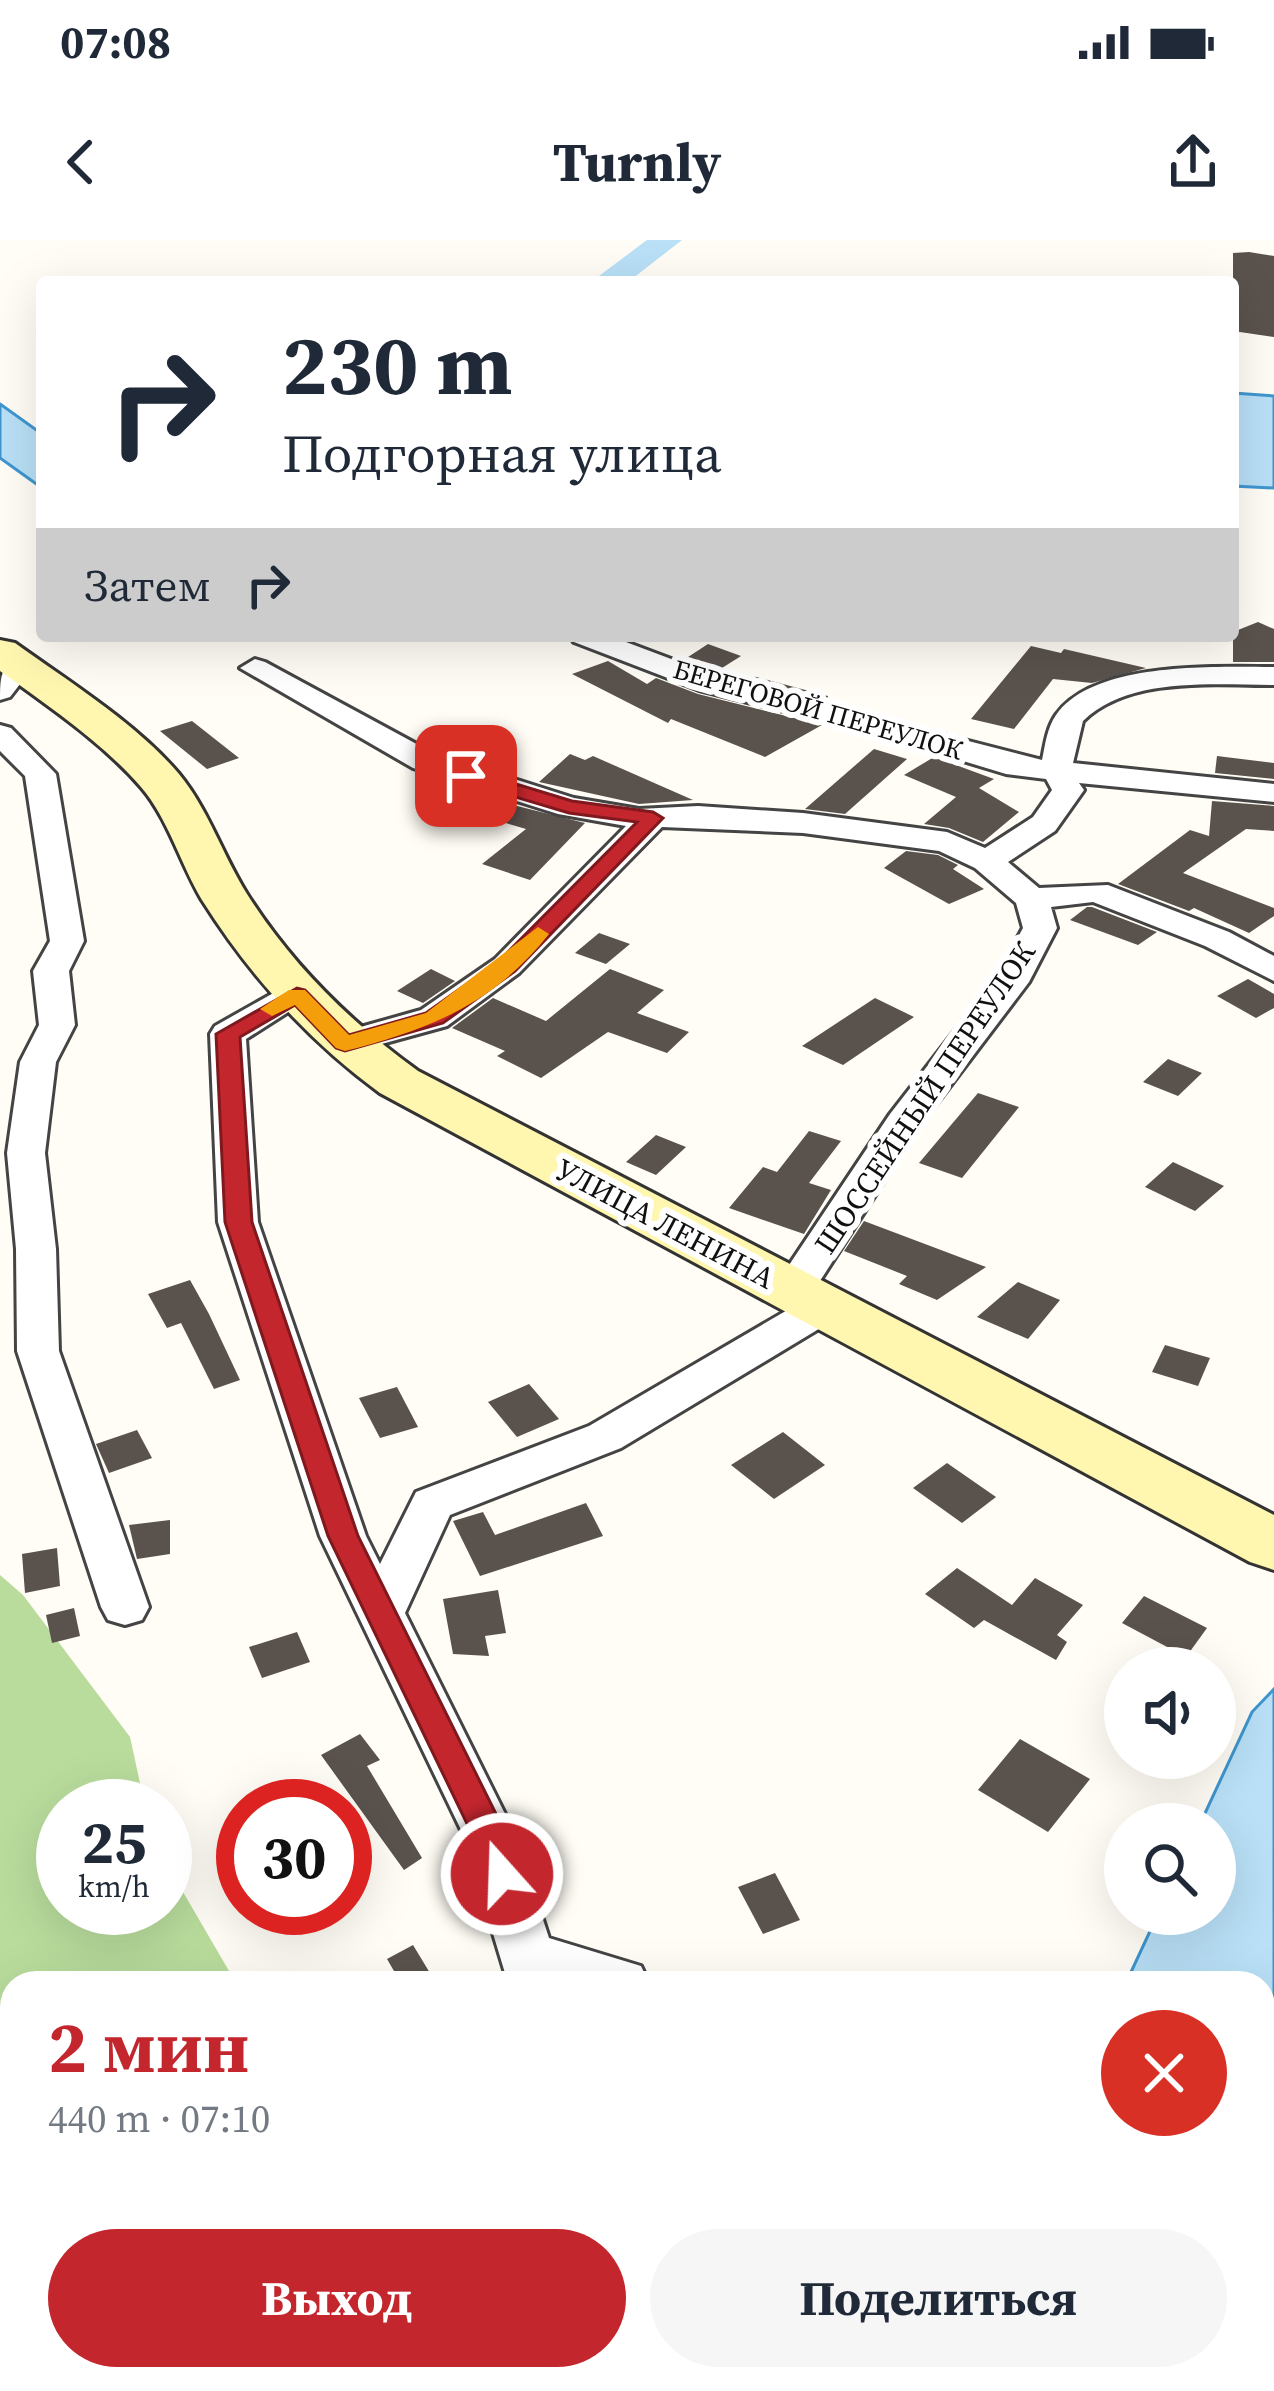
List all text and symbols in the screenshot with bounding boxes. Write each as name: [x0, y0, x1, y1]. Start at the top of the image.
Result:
text: 07:08: [60, 11, 171, 73]
text: Turnly: [553, 125, 721, 199]
icon: back: [48, 129, 114, 195]
icon: share: [1160, 129, 1226, 195]
text: 230 m: [282, 307, 513, 422]
icon: right: [84, 324, 240, 480]
text: Подгорная улица: [282, 416, 722, 490]
icon: right: [235, 552, 301, 618]
text: Затем: [84, 554, 211, 616]
street label: БЕРЕГОВОЙ ПЕРЕУЛОК: [669, 650, 968, 769]
pin: [415, 725, 517, 827]
icon: arrive: [433, 743, 499, 809]
street label: ШОССЕЙНЫЙ ПЕРЕУЛОК: [805, 933, 1045, 1262]
street label: УЛИЦА ЛЕНИНА: [549, 1149, 782, 1299]
map controls: [1104, 1647, 1236, 1935]
button: sound: [1104, 1647, 1236, 1779]
speed limit sign: 30: [216, 1779, 372, 1935]
text: 25: [81, 1801, 147, 1883]
button: search: [1104, 1803, 1236, 1935]
position arrow: [439, 1811, 565, 1937]
text: km/h: [78, 1866, 150, 1907]
text: 2 мин: [48, 1997, 249, 2096]
button: close: [1101, 2010, 1227, 2136]
text: 440 m · 07:10: [48, 2092, 270, 2145]
button: Выход: [48, 2229, 626, 2367]
button: Поделиться: [650, 2229, 1227, 2367]

